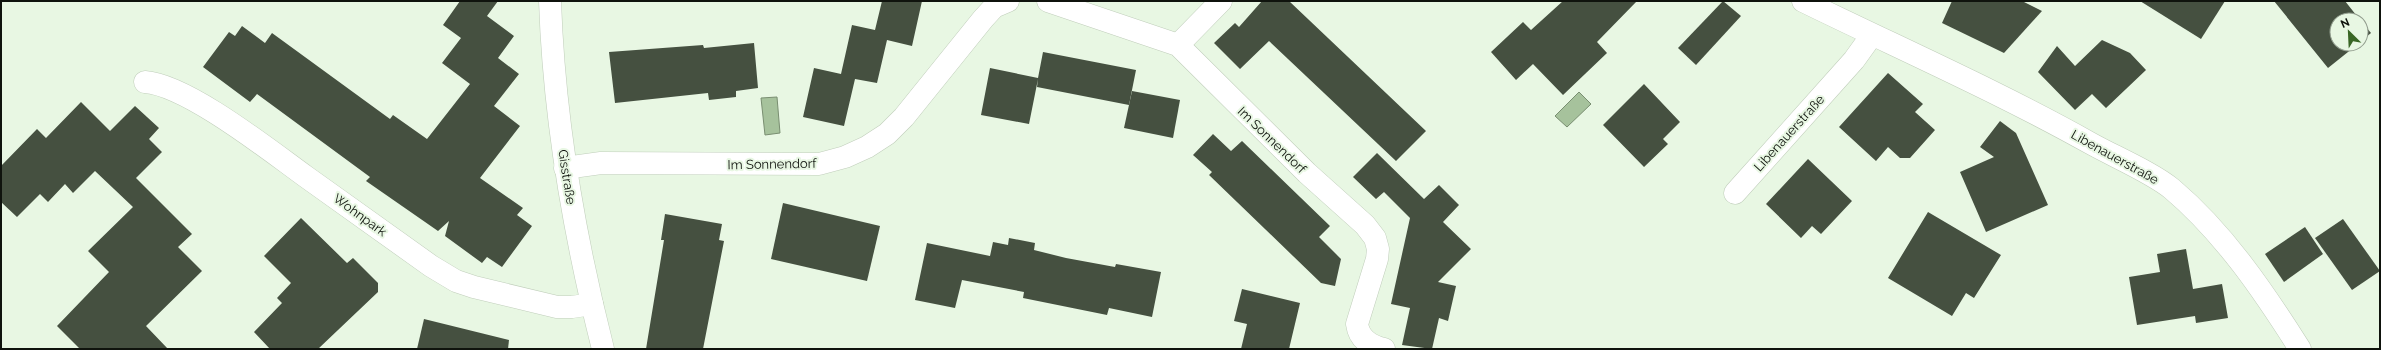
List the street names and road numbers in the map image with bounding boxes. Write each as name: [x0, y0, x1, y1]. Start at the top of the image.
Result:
street label: Libenauerstraße: [1751, 91, 1828, 174]
street label: Im Sonnendorf: [1235, 104, 1310, 177]
street label: Libenauerstraße: [2069, 127, 2162, 187]
street label: Gisstraße: [555, 148, 579, 206]
street label: Im Sonnendorf: [727, 156, 817, 172]
street label: Wohnpark: [330, 191, 390, 239]

